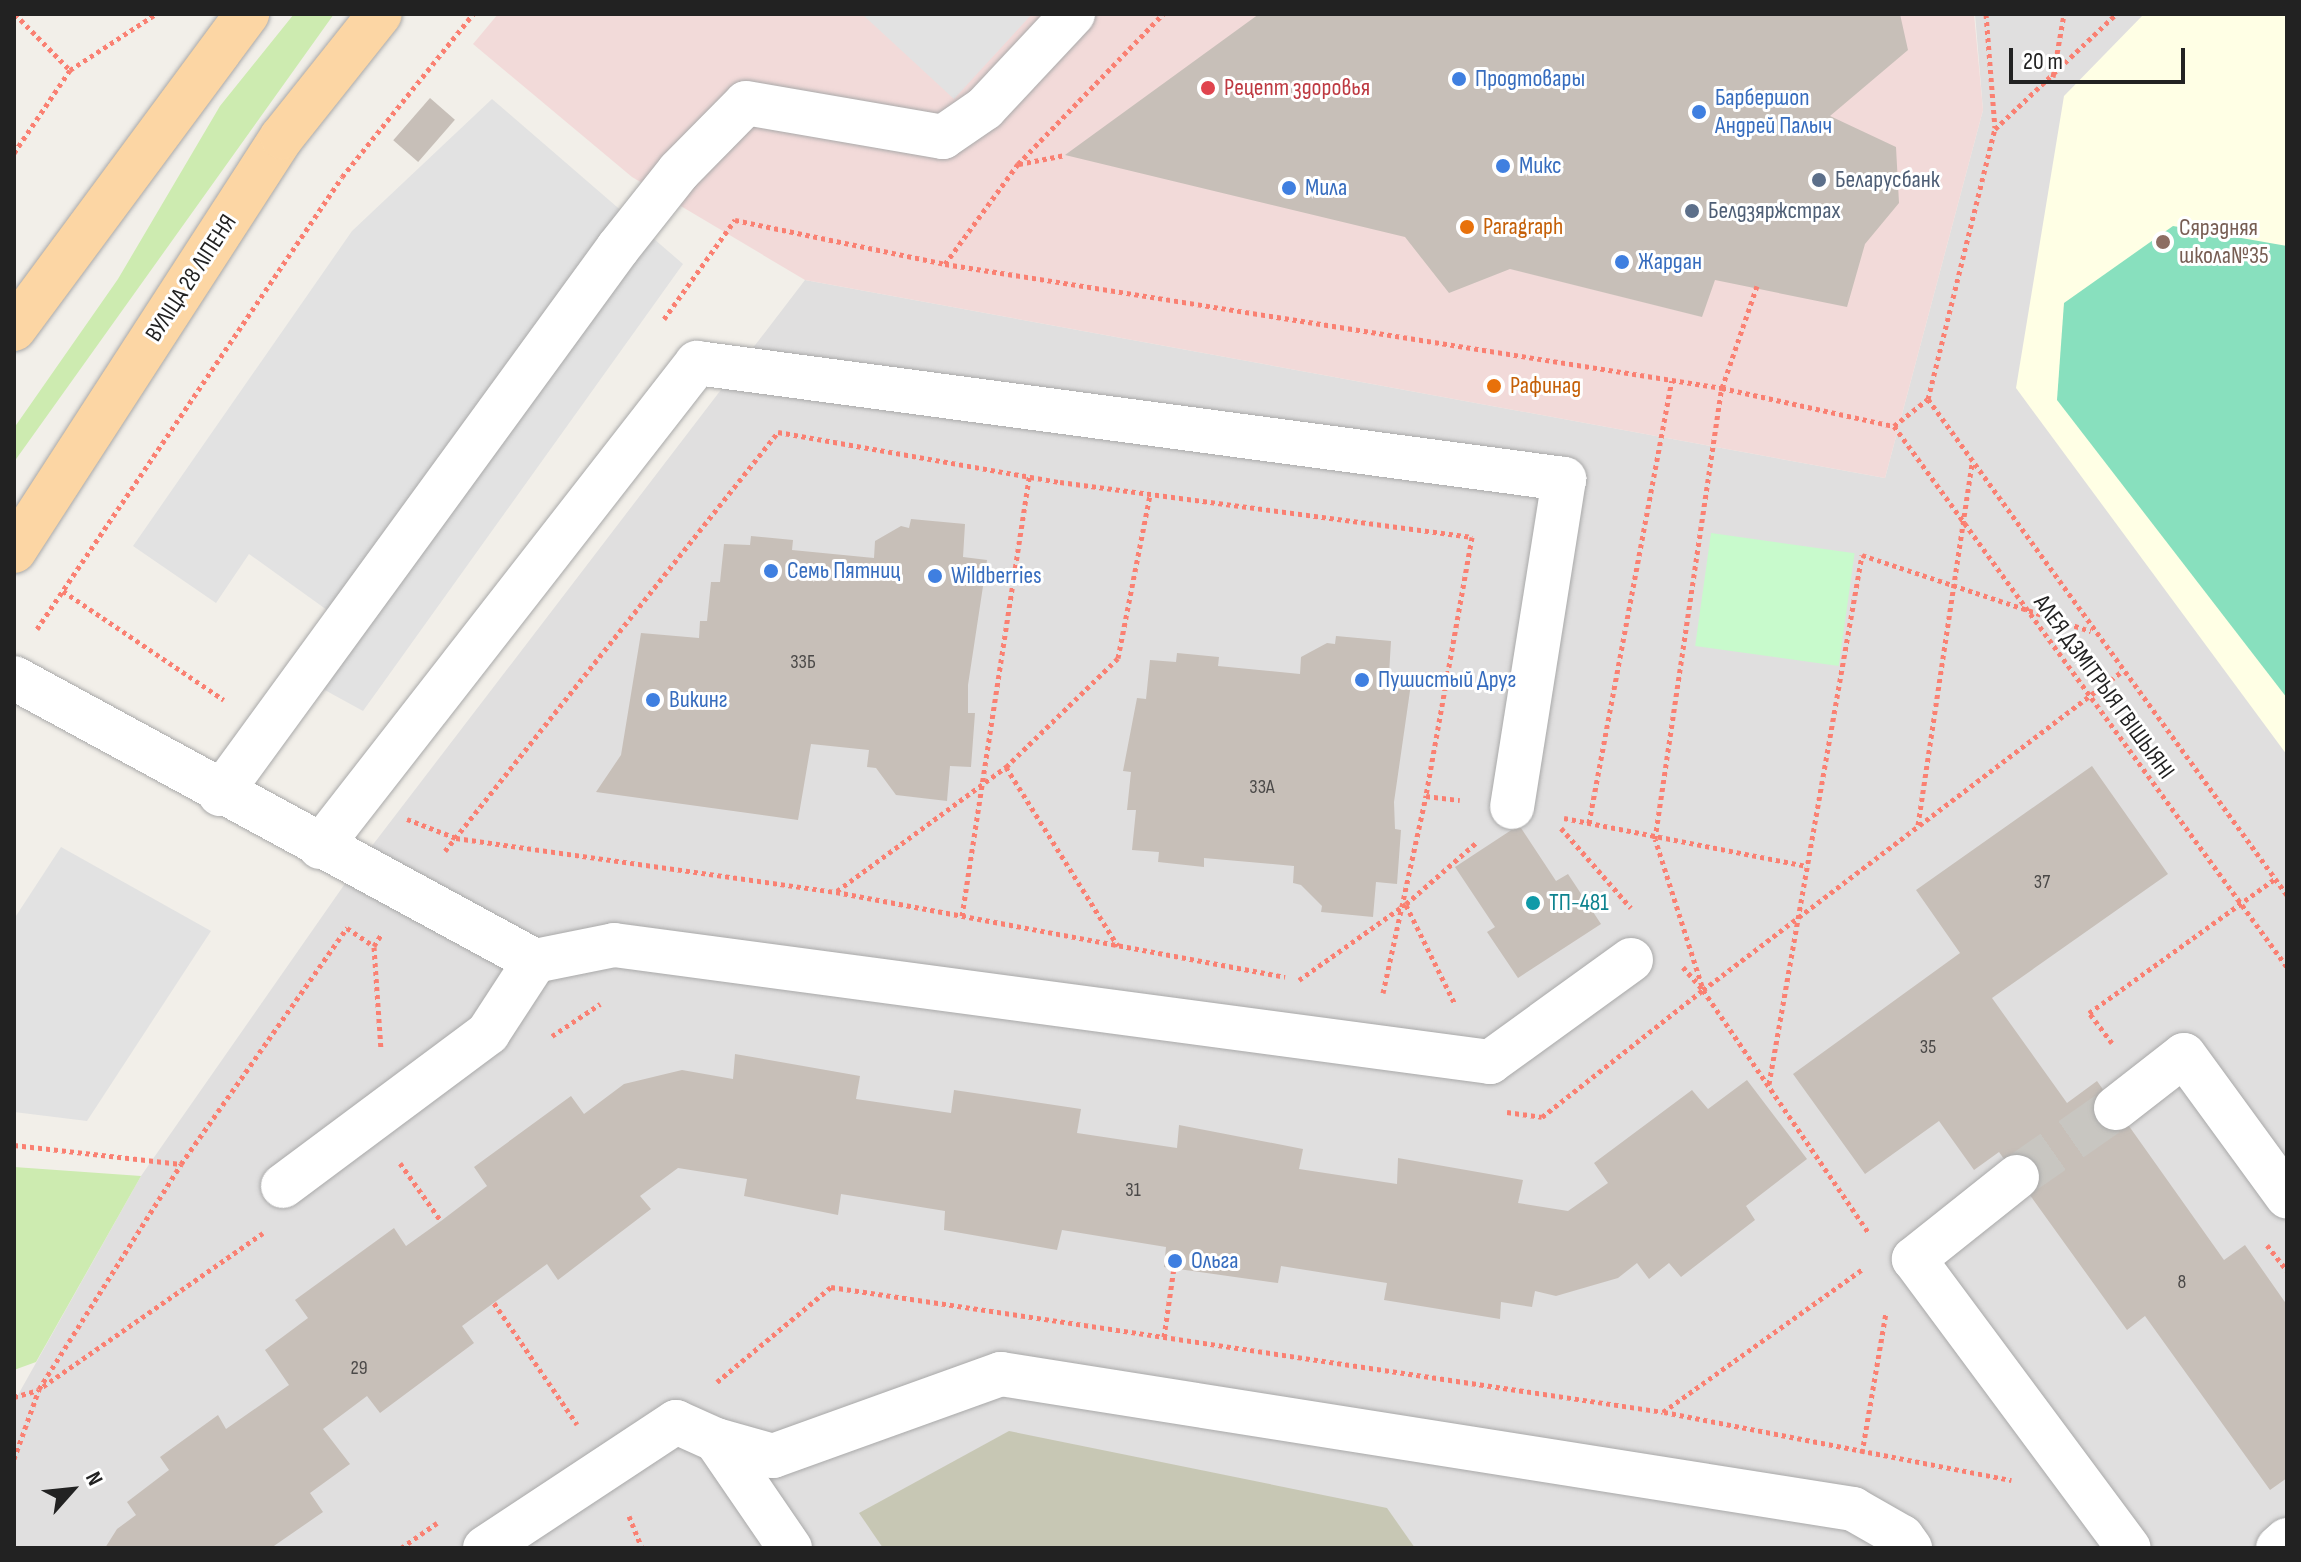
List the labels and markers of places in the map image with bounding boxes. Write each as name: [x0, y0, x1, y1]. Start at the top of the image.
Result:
place label: Продтовары: [1475, 65, 1585, 93]
marker: Продтовары: [1450, 70, 1468, 88]
place label: Рецепт здоровья: [1224, 74, 1370, 102]
marker: Рецепт здоровья: [1199, 79, 1217, 97]
place label: Барбершоп Андрей Палыч: [1715, 84, 1832, 140]
marker: Барбершоп Андрей Палыч: [1690, 103, 1708, 121]
place label: Микс: [1519, 152, 1562, 180]
marker: Микс: [1494, 157, 1512, 175]
place label: Беларусбанк: [1835, 166, 1940, 194]
marker: Беларусбанк: [1810, 171, 1828, 189]
place label: Мила: [1305, 174, 1347, 202]
marker: Мила: [1280, 179, 1298, 197]
place label: Белдзяржстрах: [1708, 197, 1840, 225]
marker: Белдзяржстрах: [1683, 202, 1701, 220]
place label: Paragraph: [1483, 213, 1563, 241]
place label: Сярэдняя школа№35: [2179, 214, 2269, 270]
marker: Paragraph: [1458, 218, 1476, 236]
marker: Сярэдняя школа№35: [2154, 233, 2172, 251]
place label: Жардан: [1638, 248, 1702, 276]
marker: Жардан: [1613, 253, 1631, 271]
place label: Рафинад: [1510, 372, 1581, 400]
marker: Рафинад: [1485, 377, 1503, 395]
place label: Семь Пятниц: [787, 557, 900, 585]
marker: Семь Пятниц: [762, 562, 780, 580]
place label: Wildberries: [951, 562, 1042, 590]
marker: Wildberries: [926, 567, 944, 585]
place label: Пушистый Друг: [1378, 666, 1516, 694]
marker: Пушистый Друг: [1353, 671, 1371, 689]
place label: Викинг: [669, 686, 728, 714]
marker: Викинг: [644, 691, 662, 709]
place label: ТП-481: [1549, 889, 1609, 917]
marker: ТП-481: [1524, 894, 1542, 912]
place label: Ольга: [1191, 1247, 1239, 1275]
marker: Ольга: [1166, 1252, 1184, 1270]

